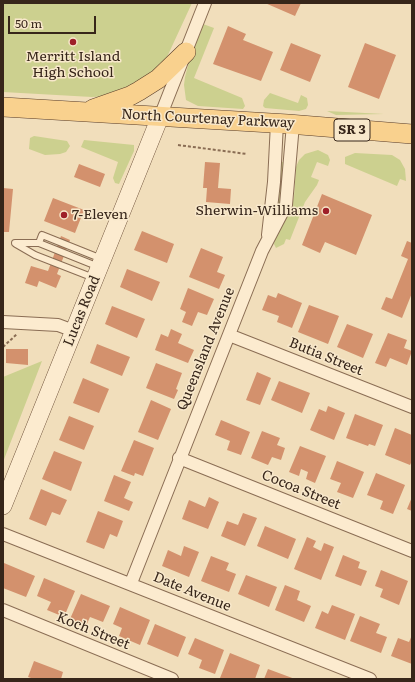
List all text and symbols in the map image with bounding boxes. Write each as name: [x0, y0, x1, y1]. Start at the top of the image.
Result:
scale bar: [10, 8, 98, 34]
text: 50 m: [15, 14, 42, 32]
marker: Merritt Island High School: [68, 37, 78, 47]
place label: Merritt Island High School: [26, 49, 120, 82]
street label: North Courtenay Parkway: [121, 106, 295, 132]
road number: SR 3: [334, 119, 370, 141]
place label: Sherwin-Williams: [195, 203, 318, 219]
marker: Sherwin-Williams: [321, 206, 331, 216]
place label: 7-Eleven: [72, 207, 128, 223]
marker: 7-Eleven: [59, 210, 69, 220]
street label: Lucas Road: [60, 273, 104, 349]
street label: Queensland Avenue: [174, 285, 238, 413]
street label: Butia Street: [286, 335, 366, 379]
street label: Cocoa Street: [259, 467, 343, 513]
street label: Date Avenue: [151, 569, 233, 615]
street label: Koch Street: [54, 609, 132, 653]

